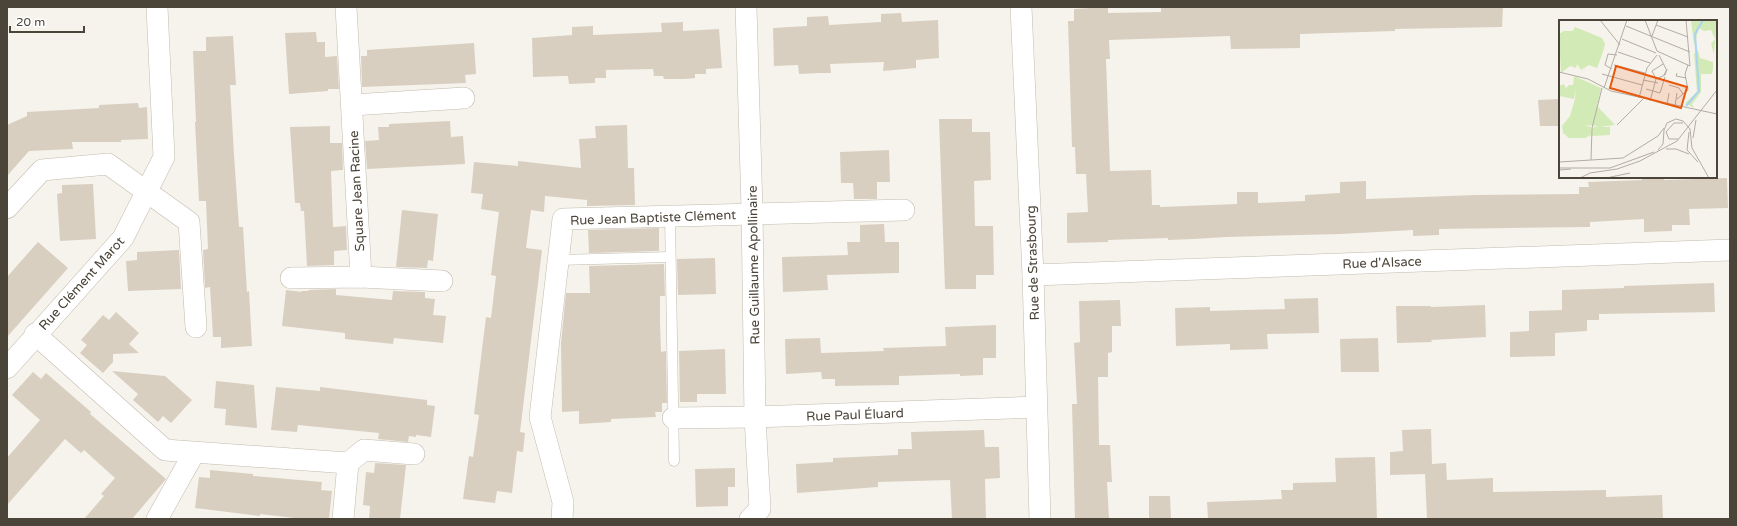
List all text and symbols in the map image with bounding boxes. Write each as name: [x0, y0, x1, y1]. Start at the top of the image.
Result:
scale bar: [10, 8, 84, 34]
text: 20 m: [16, 15, 45, 29]
inset map: [1559, 20, 1717, 178]
street label: Square Jean Racine: [346, 130, 368, 252]
street label: Rue Guillaume Apollinaire: [745, 185, 763, 345]
street label: Rue de Strasbourg: [1023, 205, 1043, 321]
street label: Rue Jean Baptiste Clément: [570, 207, 736, 229]
street label: Rue Clément Marot: [36, 234, 128, 334]
street label: Rue d'Alsace: [1342, 254, 1422, 272]
street label: Rue Paul Éluard: [806, 405, 904, 425]

